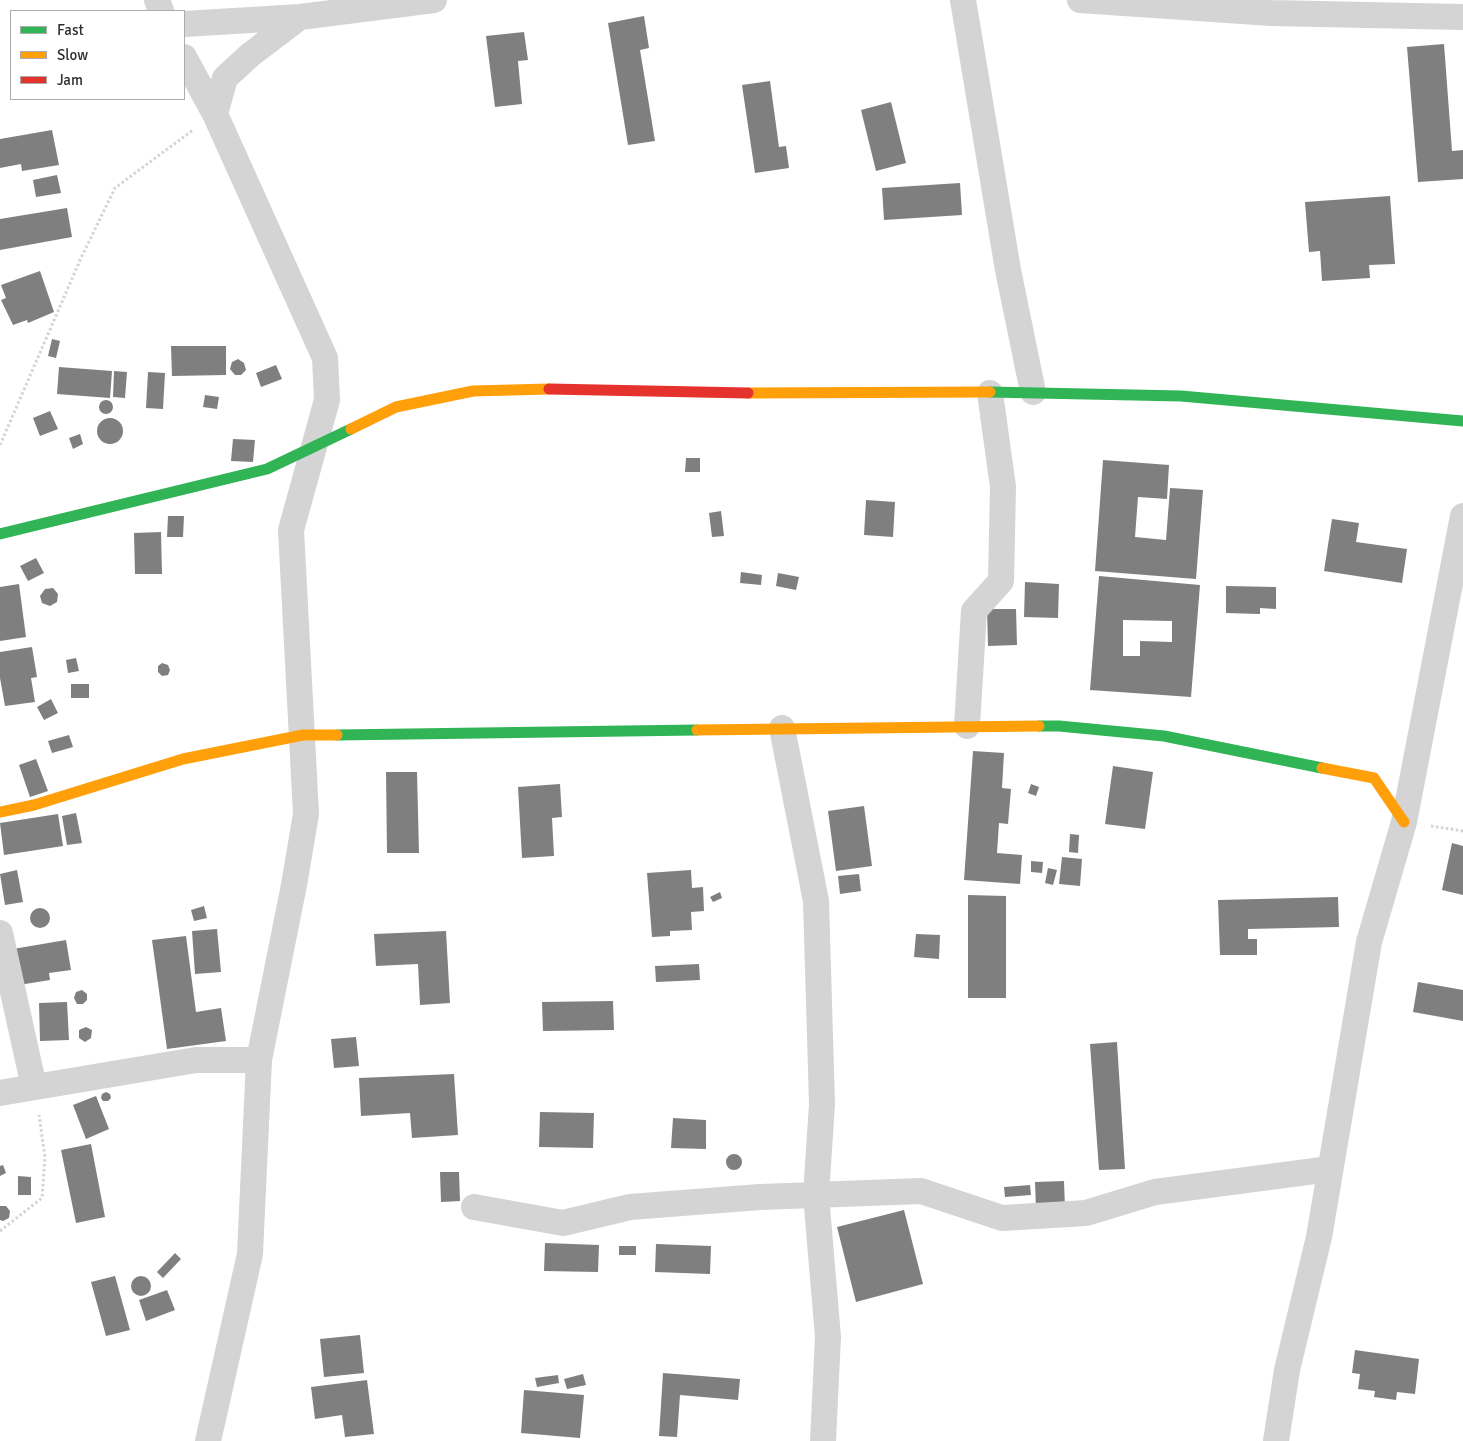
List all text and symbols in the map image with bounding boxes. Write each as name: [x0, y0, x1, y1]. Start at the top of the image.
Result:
legend: [10, 10, 185, 100]
text: Fast: [57, 21, 84, 39]
text: Slow: [57, 46, 88, 64]
text: Jam: [57, 71, 83, 89]

